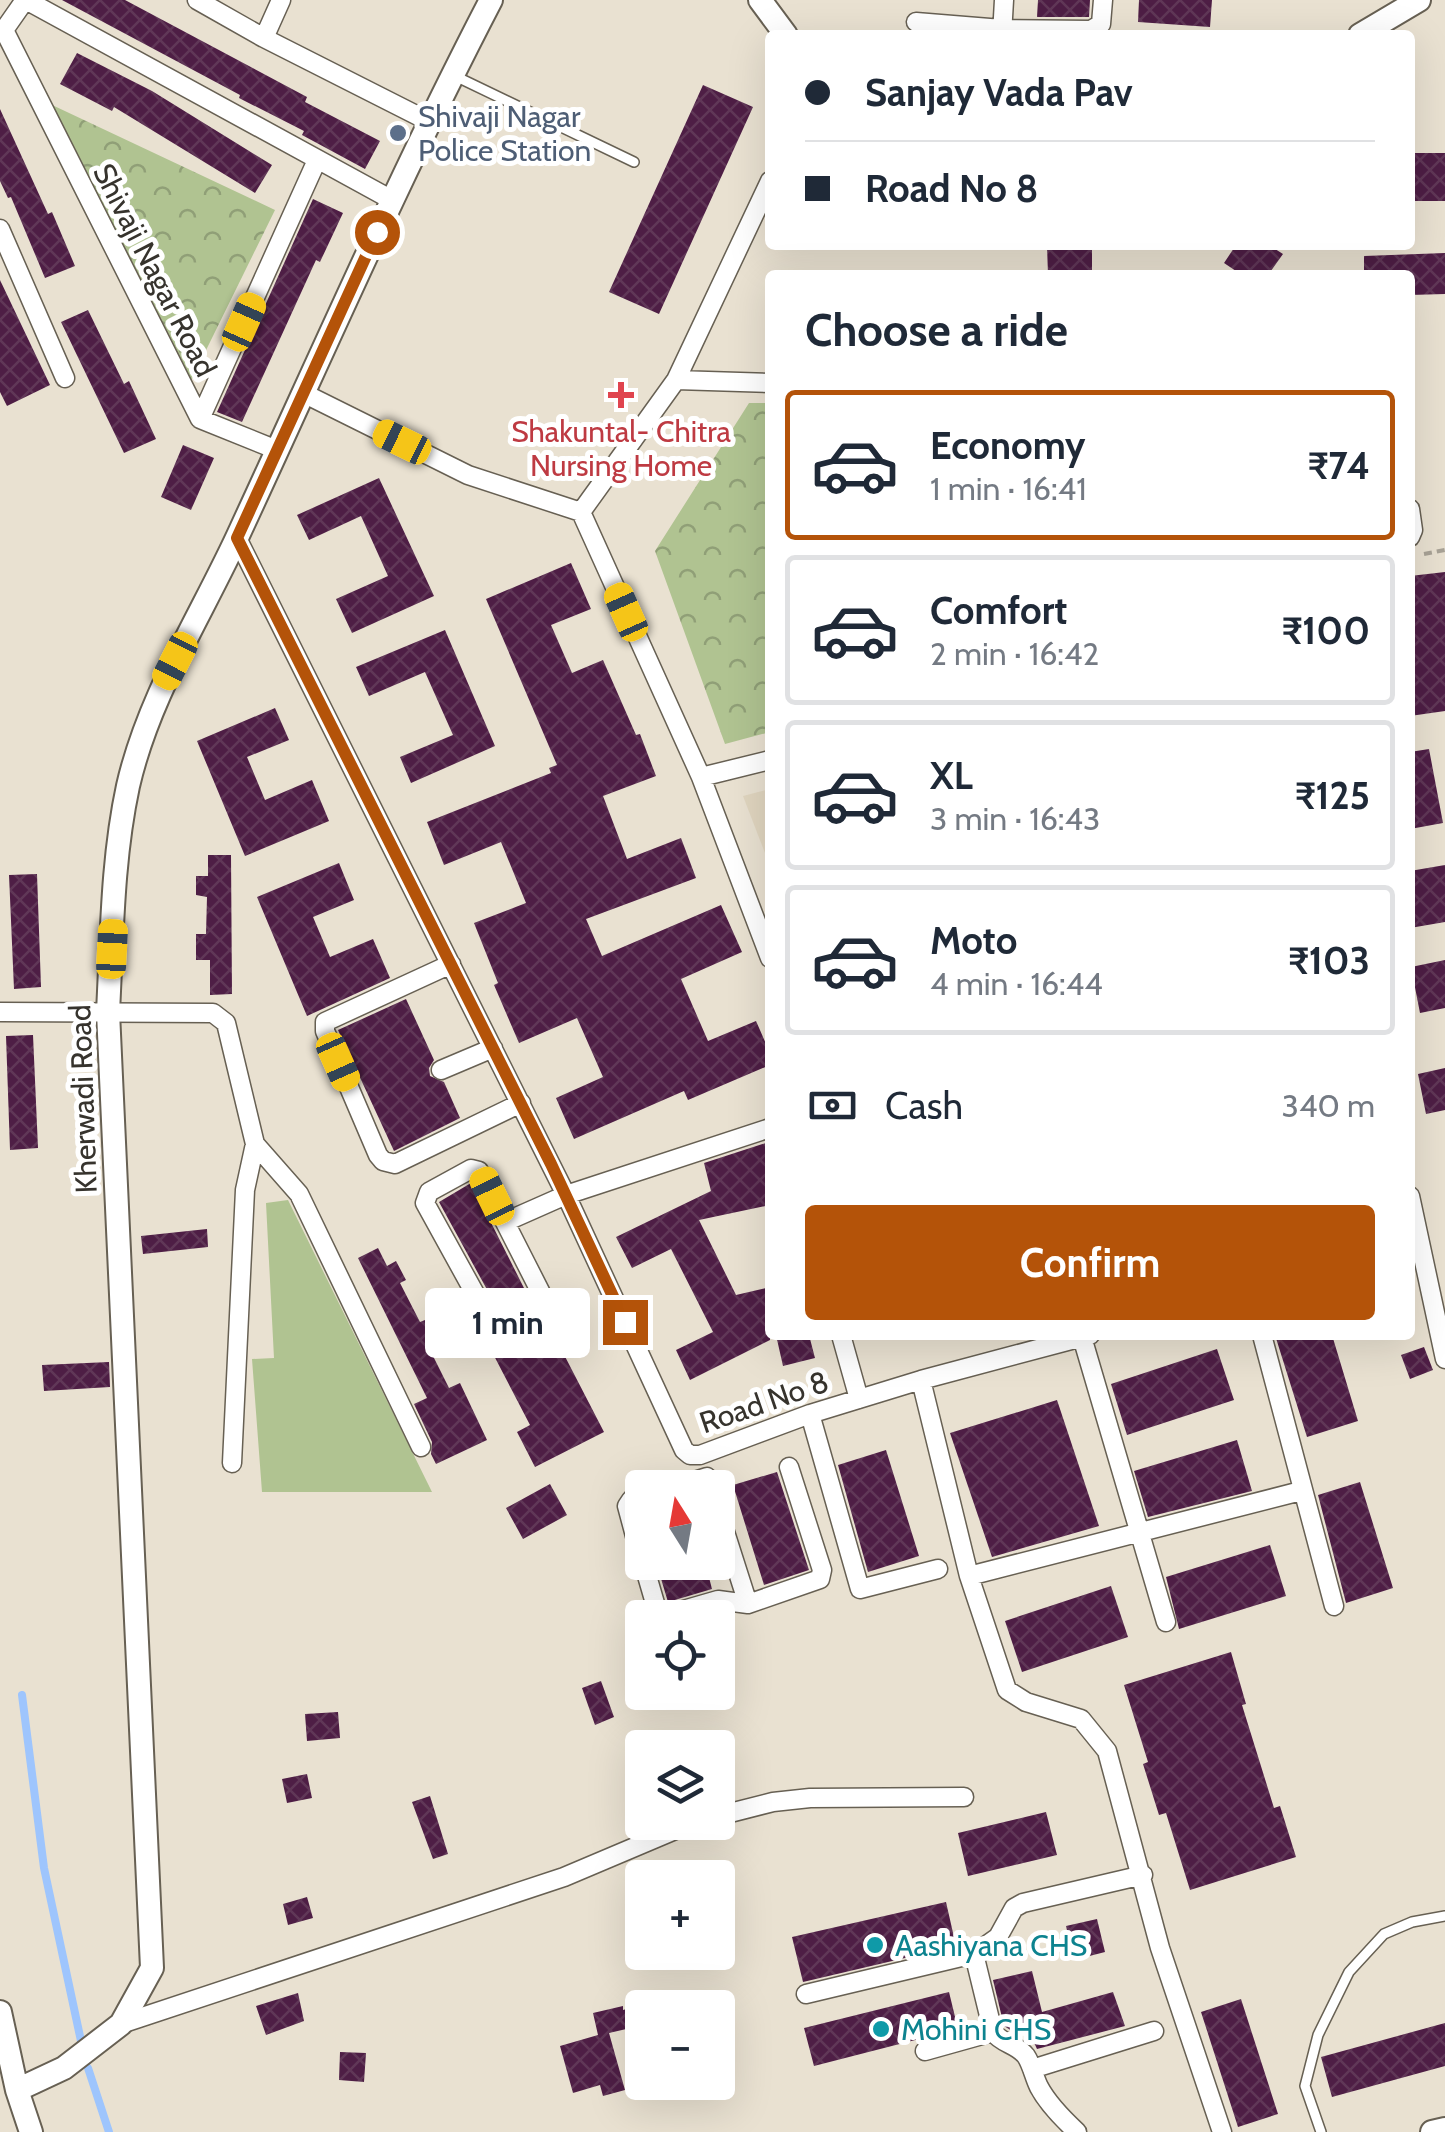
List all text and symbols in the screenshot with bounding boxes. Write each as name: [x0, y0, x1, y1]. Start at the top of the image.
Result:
text: Sanjay Vada Pav: [865, 69, 1132, 116]
place label: Shivaji Nagar Police Station: [418, 98, 591, 169]
marker: Shivaji Nagar Police Station: [387, 122, 409, 144]
street label: Shivaji Nagar Road: [85, 157, 225, 383]
text: Road No 8: [865, 165, 1038, 212]
route start: [355, 210, 400, 255]
car: [218, 288, 270, 356]
text: Choose a ride: [805, 303, 1068, 357]
marker: Shakuntal- Chitra Nursing Home: [608, 382, 634, 408]
place label: Shakuntal- Chitra Nursing Home: [511, 413, 731, 484]
car: [368, 415, 436, 469]
icon: car: [810, 420, 900, 510]
text: Economy: [930, 422, 1085, 469]
text: ₹74: [1308, 442, 1370, 489]
text: 1 min · 16:41: [930, 469, 1087, 508]
car: [600, 578, 652, 646]
icon: car: [810, 585, 900, 675]
text: Comfort: [930, 587, 1067, 634]
text: ₹100: [1282, 607, 1370, 654]
car: [148, 627, 202, 695]
text: 2 min · 16:42: [930, 634, 1099, 673]
icon: car: [810, 750, 900, 840]
text: XL: [930, 752, 973, 799]
text: ₹125: [1295, 772, 1370, 819]
text: 3 min · 16:43: [930, 799, 1100, 838]
icon: car: [810, 915, 900, 1005]
text: Moto: [930, 917, 1017, 964]
car: [95, 918, 129, 980]
text: ₹103: [1288, 937, 1370, 984]
text: 4 min · 16:44: [930, 964, 1103, 1003]
street label: Kherwadi Road: [61, 1004, 105, 1194]
car: [312, 1028, 364, 1096]
icon: cash: [805, 1078, 860, 1133]
text: Cash: [885, 1082, 963, 1129]
text: 340 m: [1282, 1086, 1375, 1125]
car: [465, 1162, 519, 1230]
button: Confirm: [805, 1205, 1375, 1320]
callout: 1 min: [425, 1287, 590, 1357]
route end: [603, 1300, 648, 1345]
text: 1 min: [471, 1303, 544, 1342]
street label: Road No 8: [695, 1363, 833, 1441]
north arrow: [625, 1470, 735, 1580]
map controls: [625, 1470, 735, 2100]
button: locate: [625, 1600, 735, 1710]
button: layers: [625, 1730, 735, 1840]
button: +: [625, 1860, 735, 1970]
place label: Aashiyana CHS: [895, 1927, 1087, 1964]
marker: Aashiyana CHS: [864, 1934, 886, 1956]
button: −: [625, 1990, 735, 2100]
place label: Mohini CHS: [901, 2011, 1051, 2048]
marker: Mohini CHS: [870, 2018, 892, 2040]

